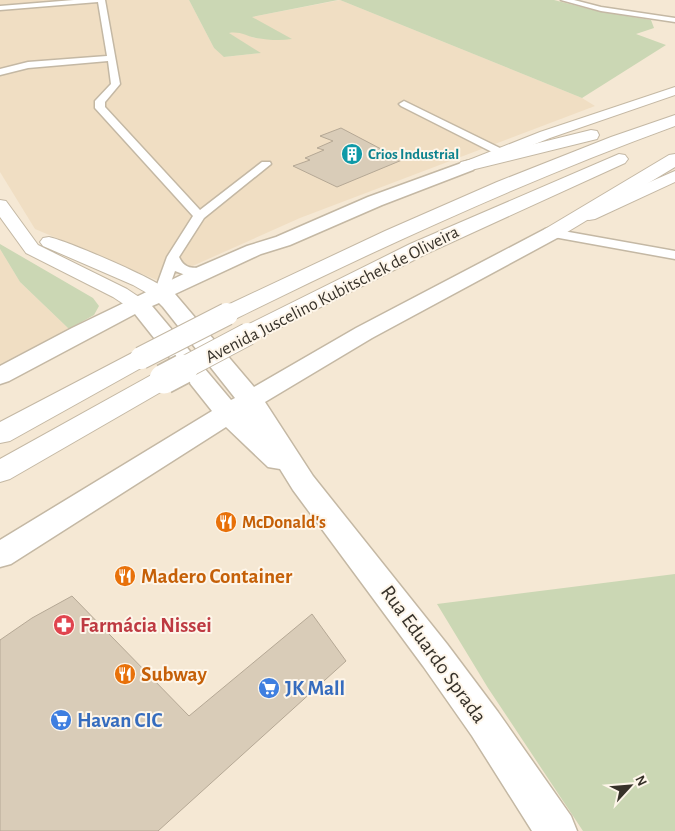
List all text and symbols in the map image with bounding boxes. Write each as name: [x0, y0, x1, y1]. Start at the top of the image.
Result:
building icon: Crios Industrial: [340, 142, 364, 166]
place label: Crios Industrial: [368, 147, 459, 162]
street label: Avenida Juscelino Kubitschek de Oliveira: [203, 223, 462, 367]
restaurant icon: McDonald's: [214, 510, 238, 534]
place label: McDonald's: [242, 514, 326, 532]
restaurant icon: Madero Container: [113, 564, 137, 588]
place label: Madero Container: [141, 566, 293, 587]
street label: Rua Eduardo Sprada: [377, 582, 491, 727]
pharmacy icon: Farmácia Nissei: [52, 613, 76, 637]
place label: Farmácia Nissei: [80, 615, 212, 636]
restaurant icon: Subway: [113, 662, 137, 686]
place label: Subway: [141, 664, 207, 685]
supermarket icon: JK Mall: [257, 676, 281, 700]
place label: JK Mall: [285, 678, 345, 699]
supermarket icon: Havan CIC: [49, 708, 73, 732]
place label: Havan CIC: [77, 710, 162, 731]
north arrow: [605, 761, 655, 811]
text: N: [632, 773, 649, 788]

